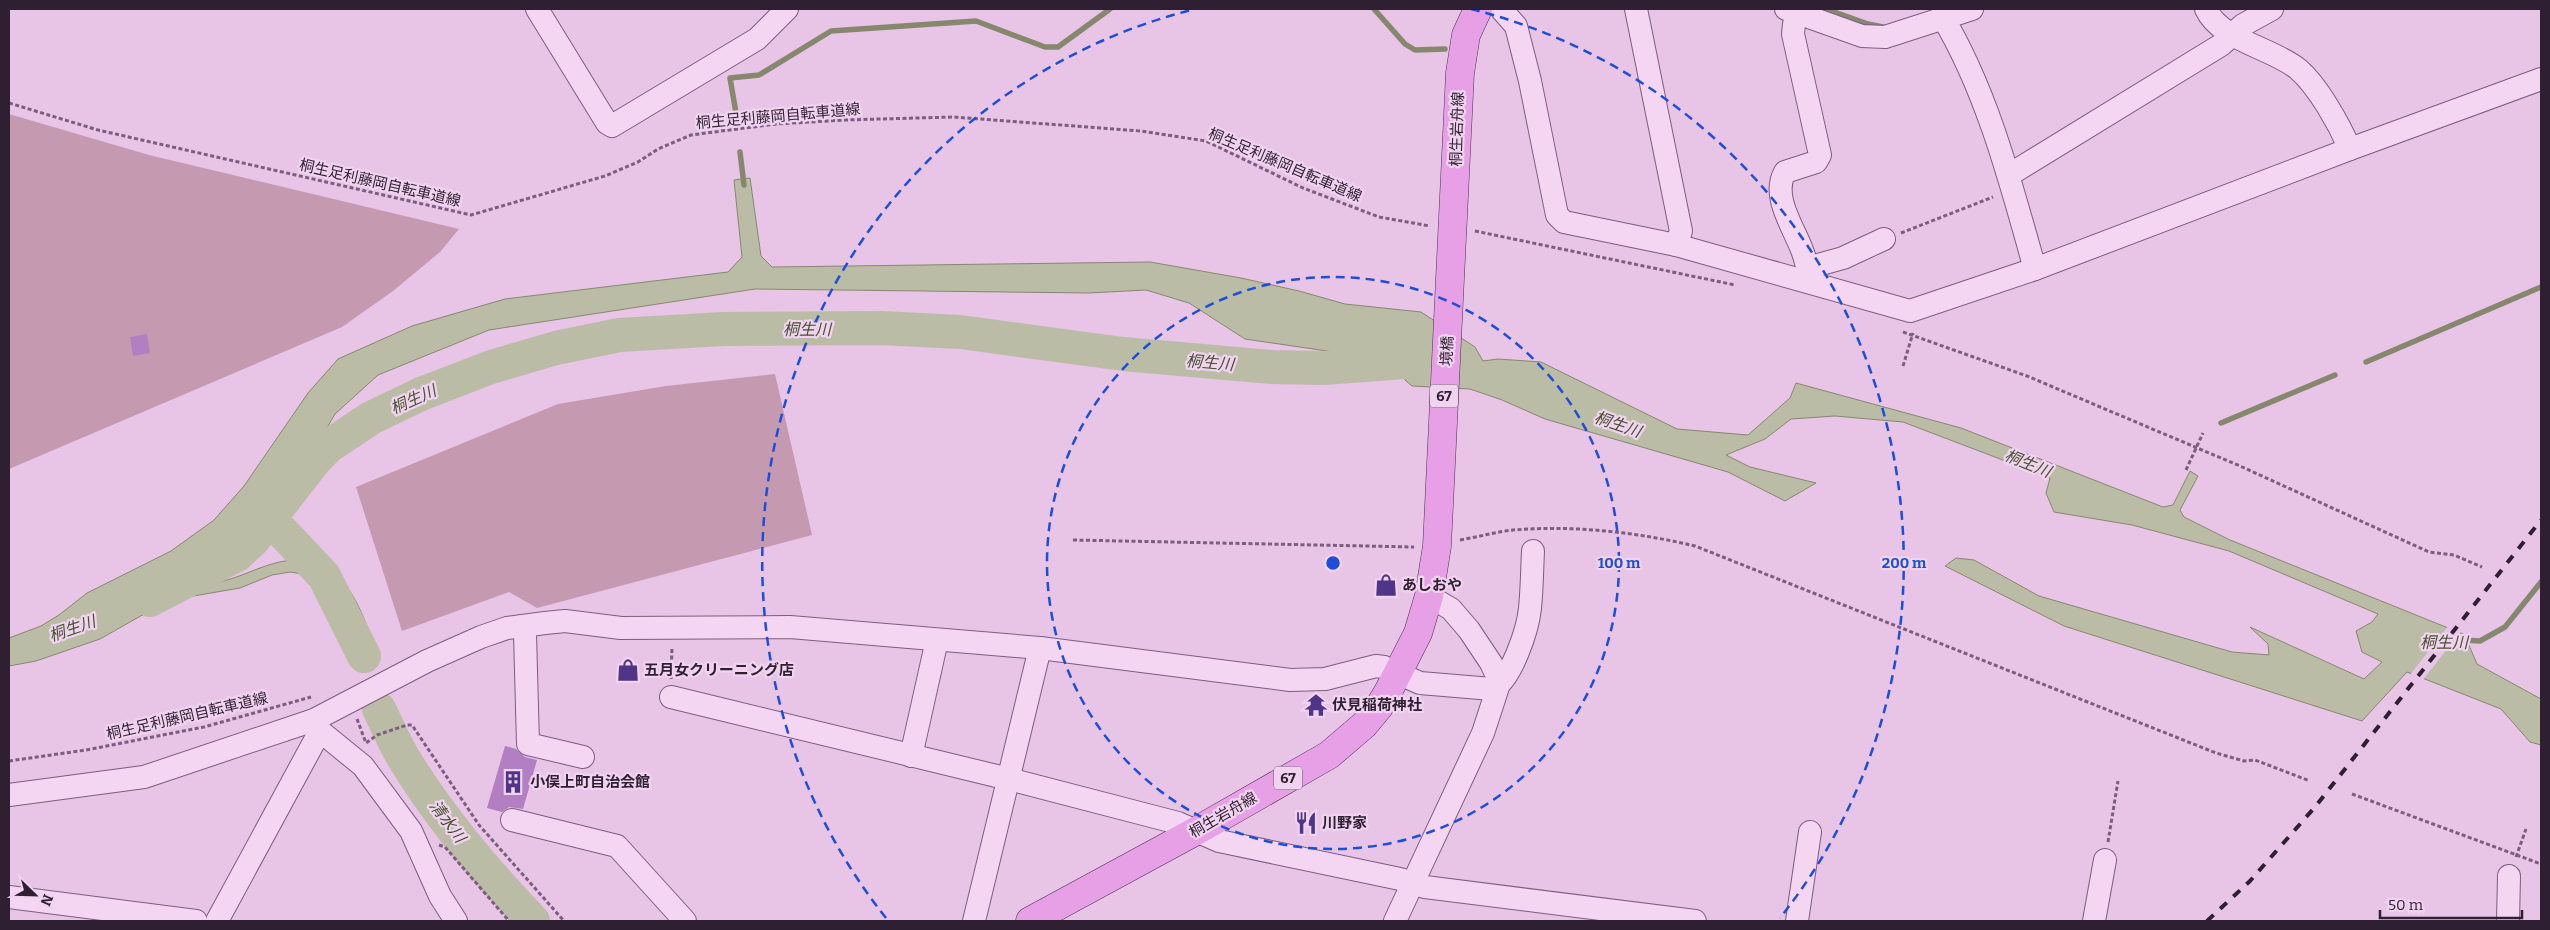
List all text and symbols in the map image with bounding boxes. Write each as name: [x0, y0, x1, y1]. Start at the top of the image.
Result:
street label: 桐生岩舟線: [1447, 91, 1467, 167]
street label: 桐生足利藤岡自転車道線: [695, 100, 861, 132]
street label: 桐生足利藤岡自転車道線: [1206, 124, 1364, 206]
street label: 桐生足利藤岡自転車道線: [298, 156, 462, 210]
water label: 桐生川: [783, 320, 833, 339]
street label: 境橋: [1437, 336, 1457, 366]
water label: 桐生川: [1185, 351, 1237, 374]
water label: 桐生川: [387, 380, 441, 418]
road number: 67: [1430, 384, 1458, 408]
water label: 桐生川: [1592, 408, 1646, 442]
water label: 桐生川: [2002, 446, 2055, 482]
centre of rings: [1324, 554, 1342, 572]
text: 100 m: [1598, 554, 1641, 572]
text: 200 m: [1882, 554, 1927, 572]
shop icon: あしおや: [1373, 572, 1399, 598]
place label: あしおや: [1402, 576, 1462, 594]
water label: 桐生川: [46, 611, 100, 645]
water label: 桐生川: [2420, 633, 2470, 652]
shop icon: 五月女クリーニング店: [615, 657, 641, 683]
place label: 五月女クリーニング店: [644, 661, 794, 679]
street label: 桐生足利藤岡自転車道線: [105, 689, 269, 743]
temple icon: 伏見稲荷神社: [1303, 692, 1329, 718]
place label: 伏見稲荷神社: [1332, 696, 1422, 714]
road number: 67: [1274, 766, 1302, 790]
building icon: 小俣上町自治会館: [500, 769, 526, 795]
place label: 小俣上町自治会館: [530, 773, 650, 791]
street label: 桐生岩舟線: [1186, 788, 1260, 842]
water label: 清水川: [426, 796, 471, 848]
restaurant icon: 川野家: [1293, 810, 1319, 836]
place label: 川野家: [1322, 814, 1367, 832]
north arrow: [10, 870, 60, 920]
scale bar: [2380, 888, 2522, 920]
text: N: [36, 892, 56, 908]
text: 50 m: [2388, 896, 2424, 914]

